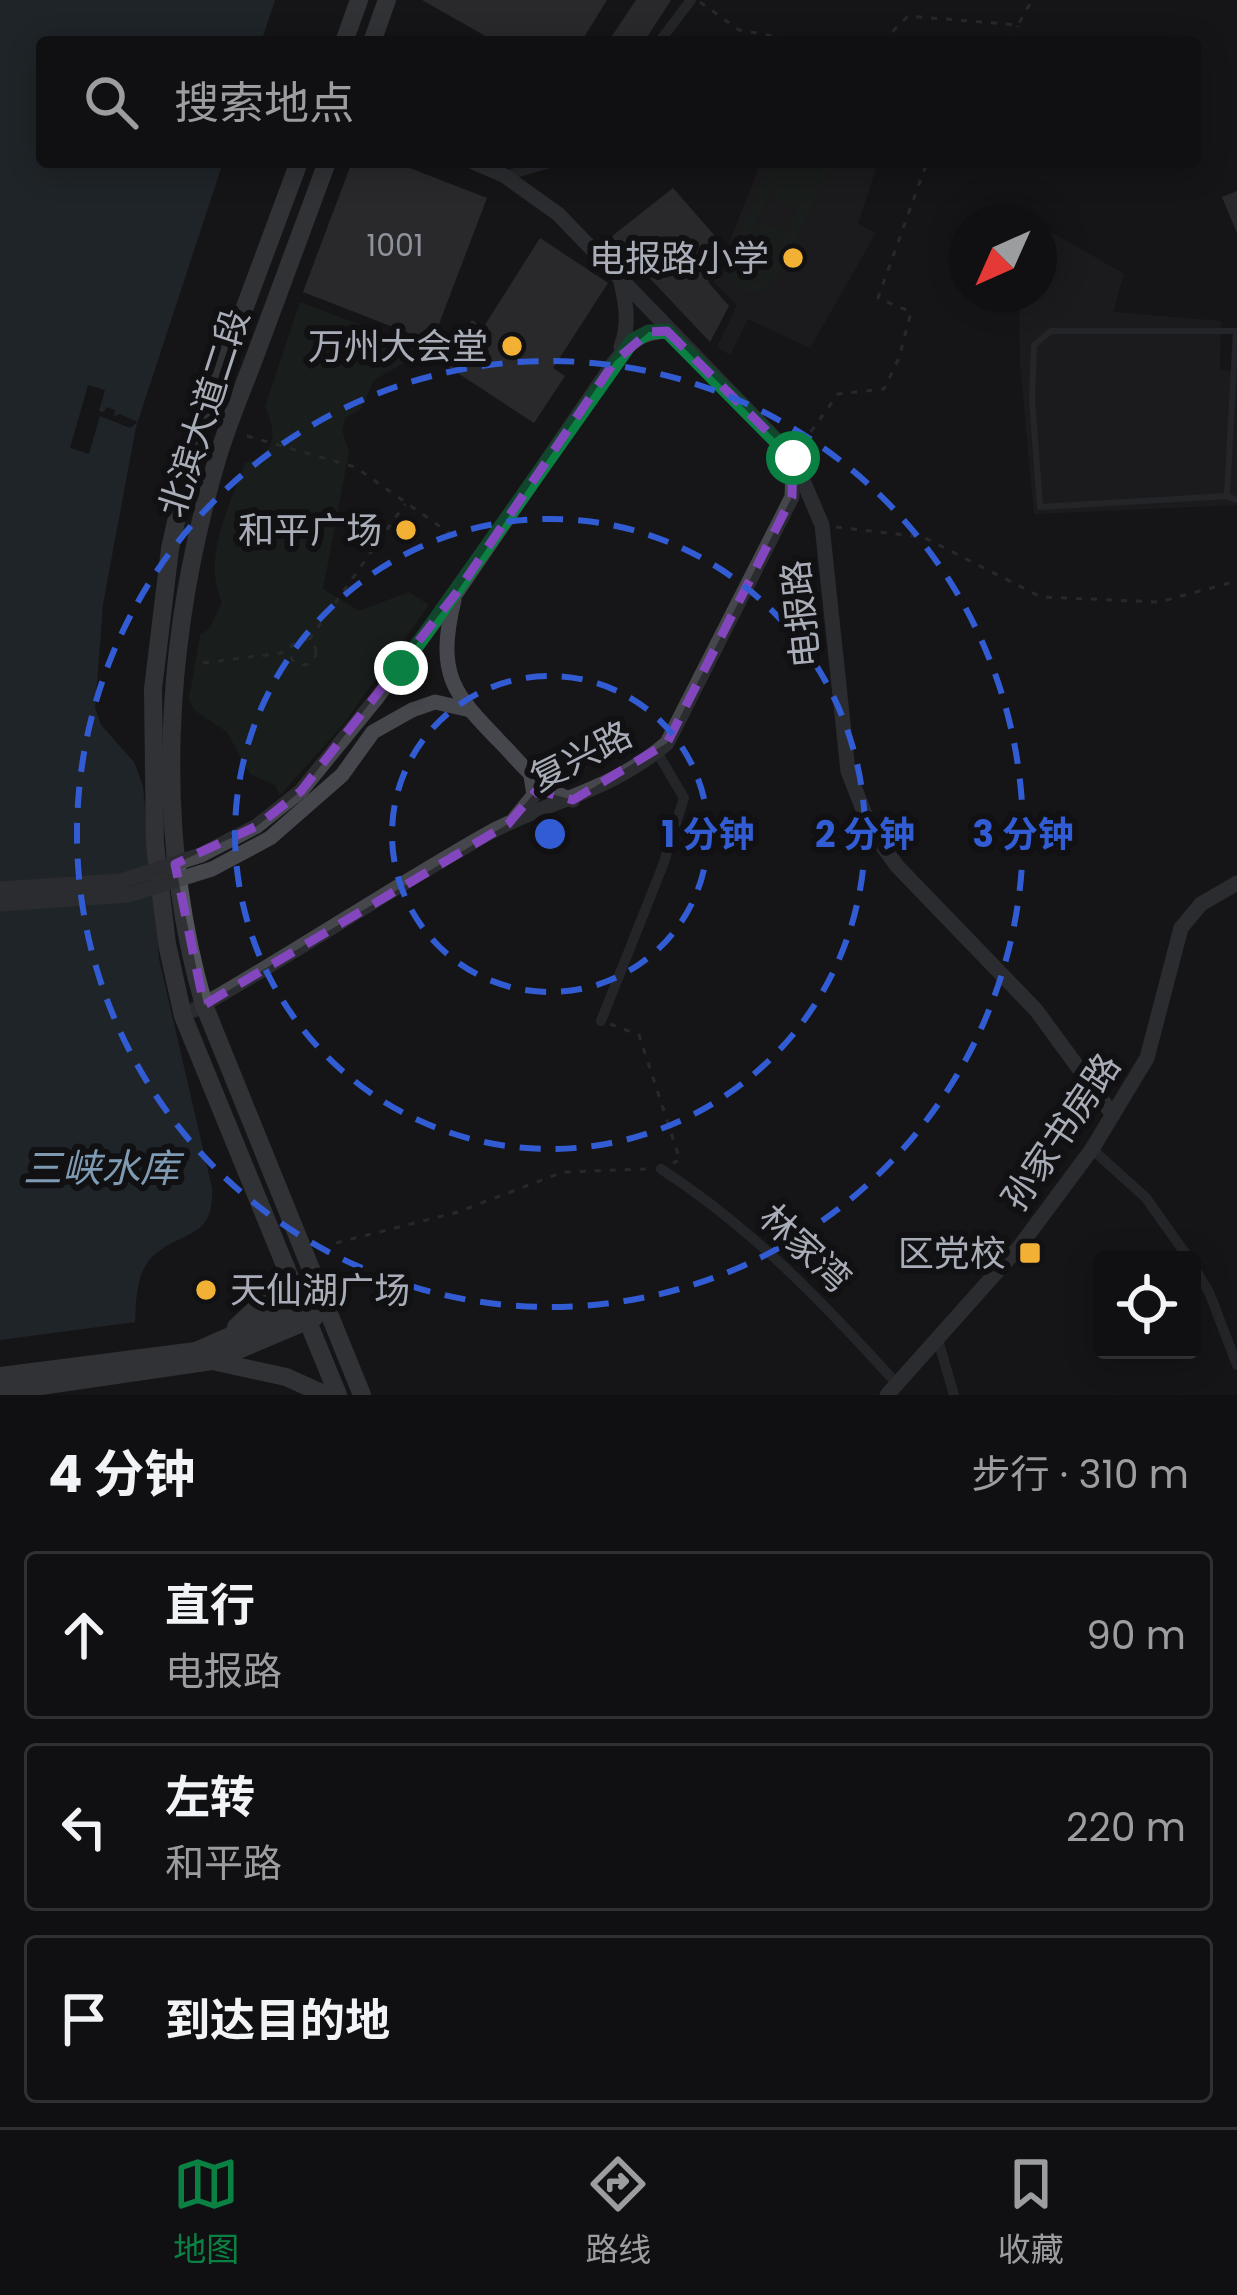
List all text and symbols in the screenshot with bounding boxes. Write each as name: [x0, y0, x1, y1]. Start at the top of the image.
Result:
search box: [36, 36, 1201, 168]
icon: search: [78, 69, 144, 135]
text: 搜索地点: [174, 72, 354, 135]
north arrow: [949, 204, 1057, 312]
house number: 1001: [367, 224, 423, 267]
place label: 电报路小学: [589, 233, 769, 284]
marker: 电报路小学: [780, 245, 806, 271]
street label: 北滨大道二段: [146, 302, 262, 524]
place label: 万州大会堂: [308, 321, 488, 372]
marker: 万州大会堂: [499, 333, 525, 359]
route start: [766, 431, 820, 485]
place label: 和平广场: [238, 505, 382, 556]
marker: 和平广场: [393, 517, 419, 543]
street label: 电报路: [770, 558, 832, 670]
route end: [374, 641, 428, 695]
street label: 复兴路: [521, 709, 641, 803]
text: 1 分钟: [661, 809, 755, 860]
text: 2 分钟: [815, 809, 915, 860]
text: 3 分钟: [972, 809, 1074, 860]
centre of rings: [529, 813, 571, 855]
street label: 孙家书房路: [990, 1043, 1132, 1221]
water label: 三峡水库: [23, 1141, 185, 1196]
street label: 林家湾: [748, 1193, 862, 1303]
place label: 区党校: [898, 1228, 1006, 1279]
marker: 区党校: [1017, 1240, 1043, 1266]
map controls: [1093, 1251, 1201, 1359]
button: locate: [1093, 1251, 1201, 1359]
place label: 天仙湖广场: [230, 1265, 410, 1316]
marker: 天仙湖广场: [193, 1277, 219, 1303]
text: 4 分钟: [48, 1438, 195, 1510]
text: 步行 · 310 m: [971, 1447, 1189, 1502]
text: 直行: [165, 1574, 255, 1637]
icon: ahead: [51, 1602, 117, 1668]
text: 90 m: [1086, 1608, 1186, 1663]
text: 电报路: [165, 1644, 282, 1699]
text: 左转: [165, 1766, 255, 1829]
icon: left: [51, 1794, 117, 1860]
text: 220 m: [1066, 1800, 1186, 1855]
text: 和平路: [165, 1836, 282, 1891]
icon: arrive: [51, 1986, 117, 2052]
text: 到达目的地: [165, 1989, 390, 2052]
tab: 地图: [173, 2151, 239, 2275]
tab: 路线: [585, 2151, 651, 2275]
tab: 收藏: [998, 2151, 1064, 2275]

